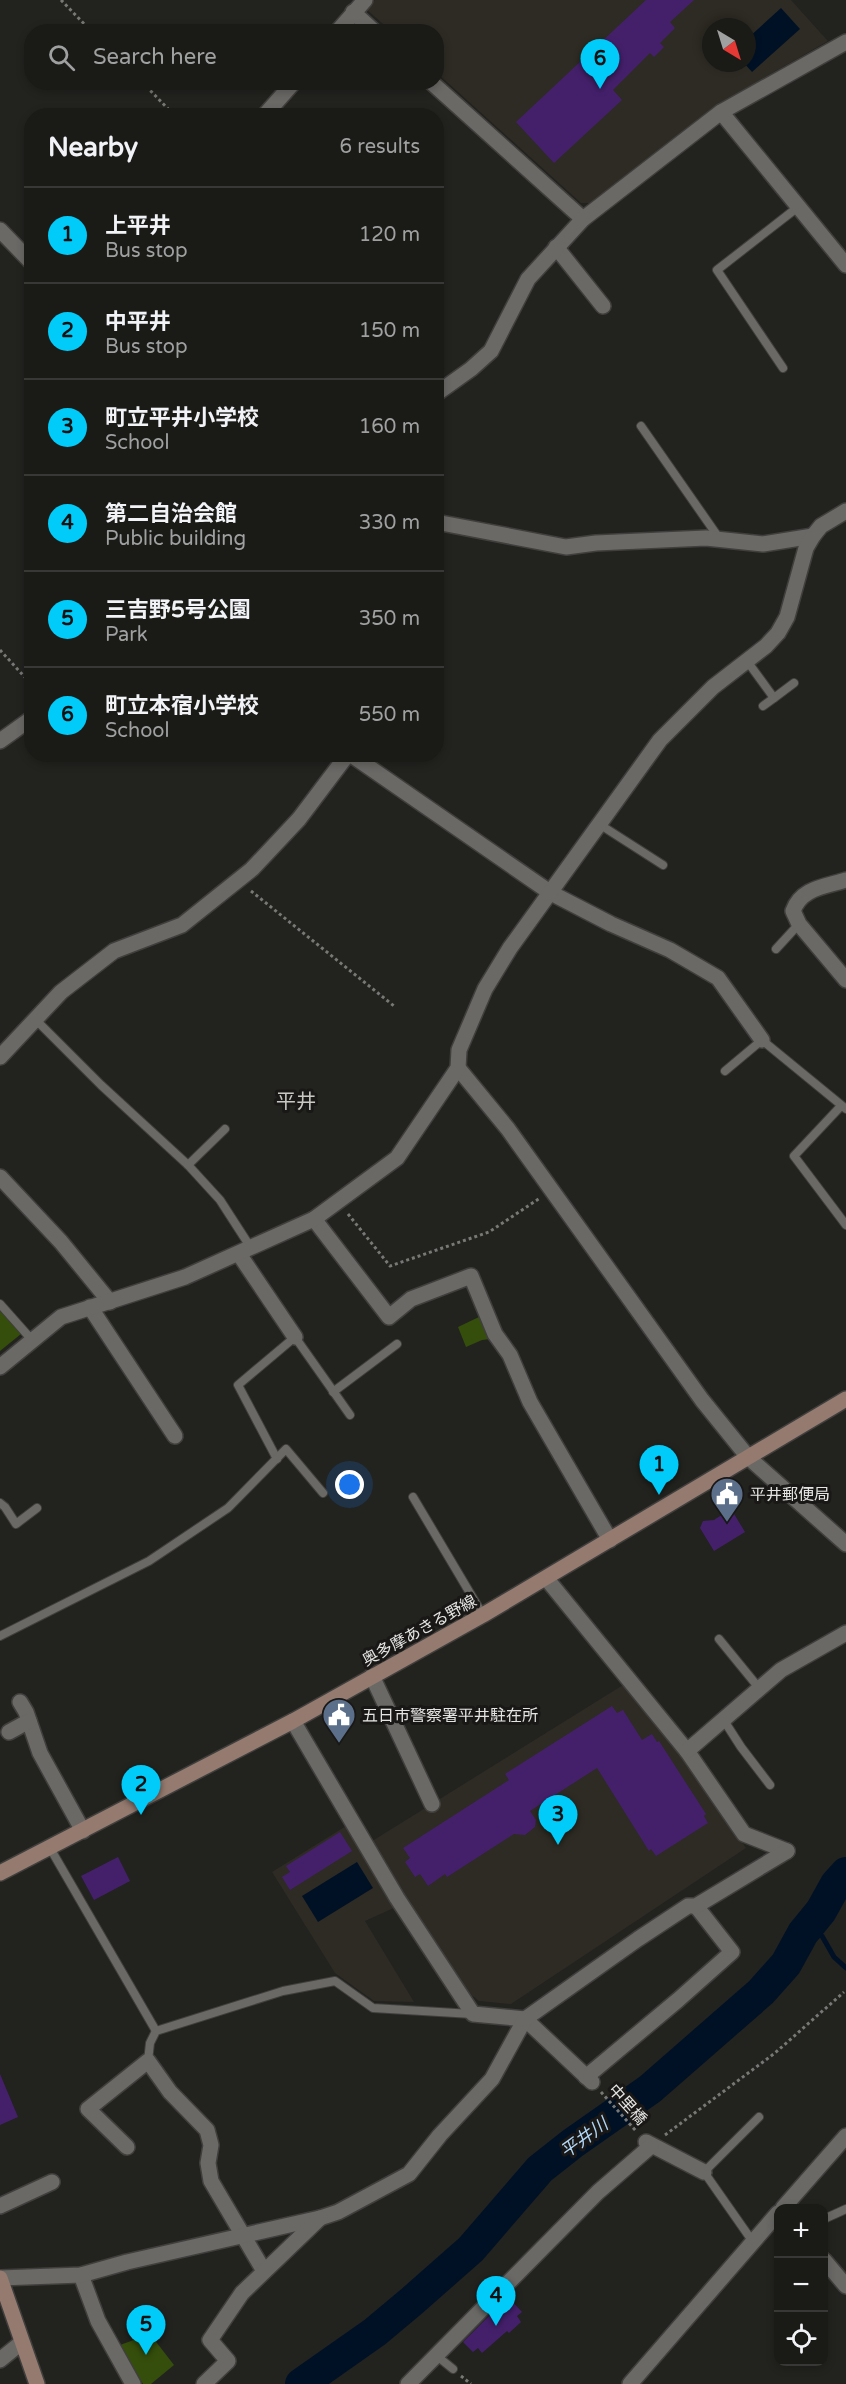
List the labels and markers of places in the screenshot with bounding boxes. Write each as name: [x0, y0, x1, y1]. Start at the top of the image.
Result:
pin: 6: [580, 40, 620, 89]
pin: 1: [640, 1446, 678, 1495]
public building icon: 平井郵便局: [709, 1476, 745, 1523]
place label: 平井郵便局: [750, 1485, 830, 1505]
public building icon: 五日市警察署平井駐在所: [321, 1697, 357, 1744]
place label: 五日市警察署平井駐在所: [362, 1706, 538, 1726]
pin: 2: [122, 1766, 160, 1815]
pin: 3: [538, 1796, 578, 1845]
pin: 4: [476, 2276, 516, 2326]
pin: 5: [126, 2306, 166, 2355]

